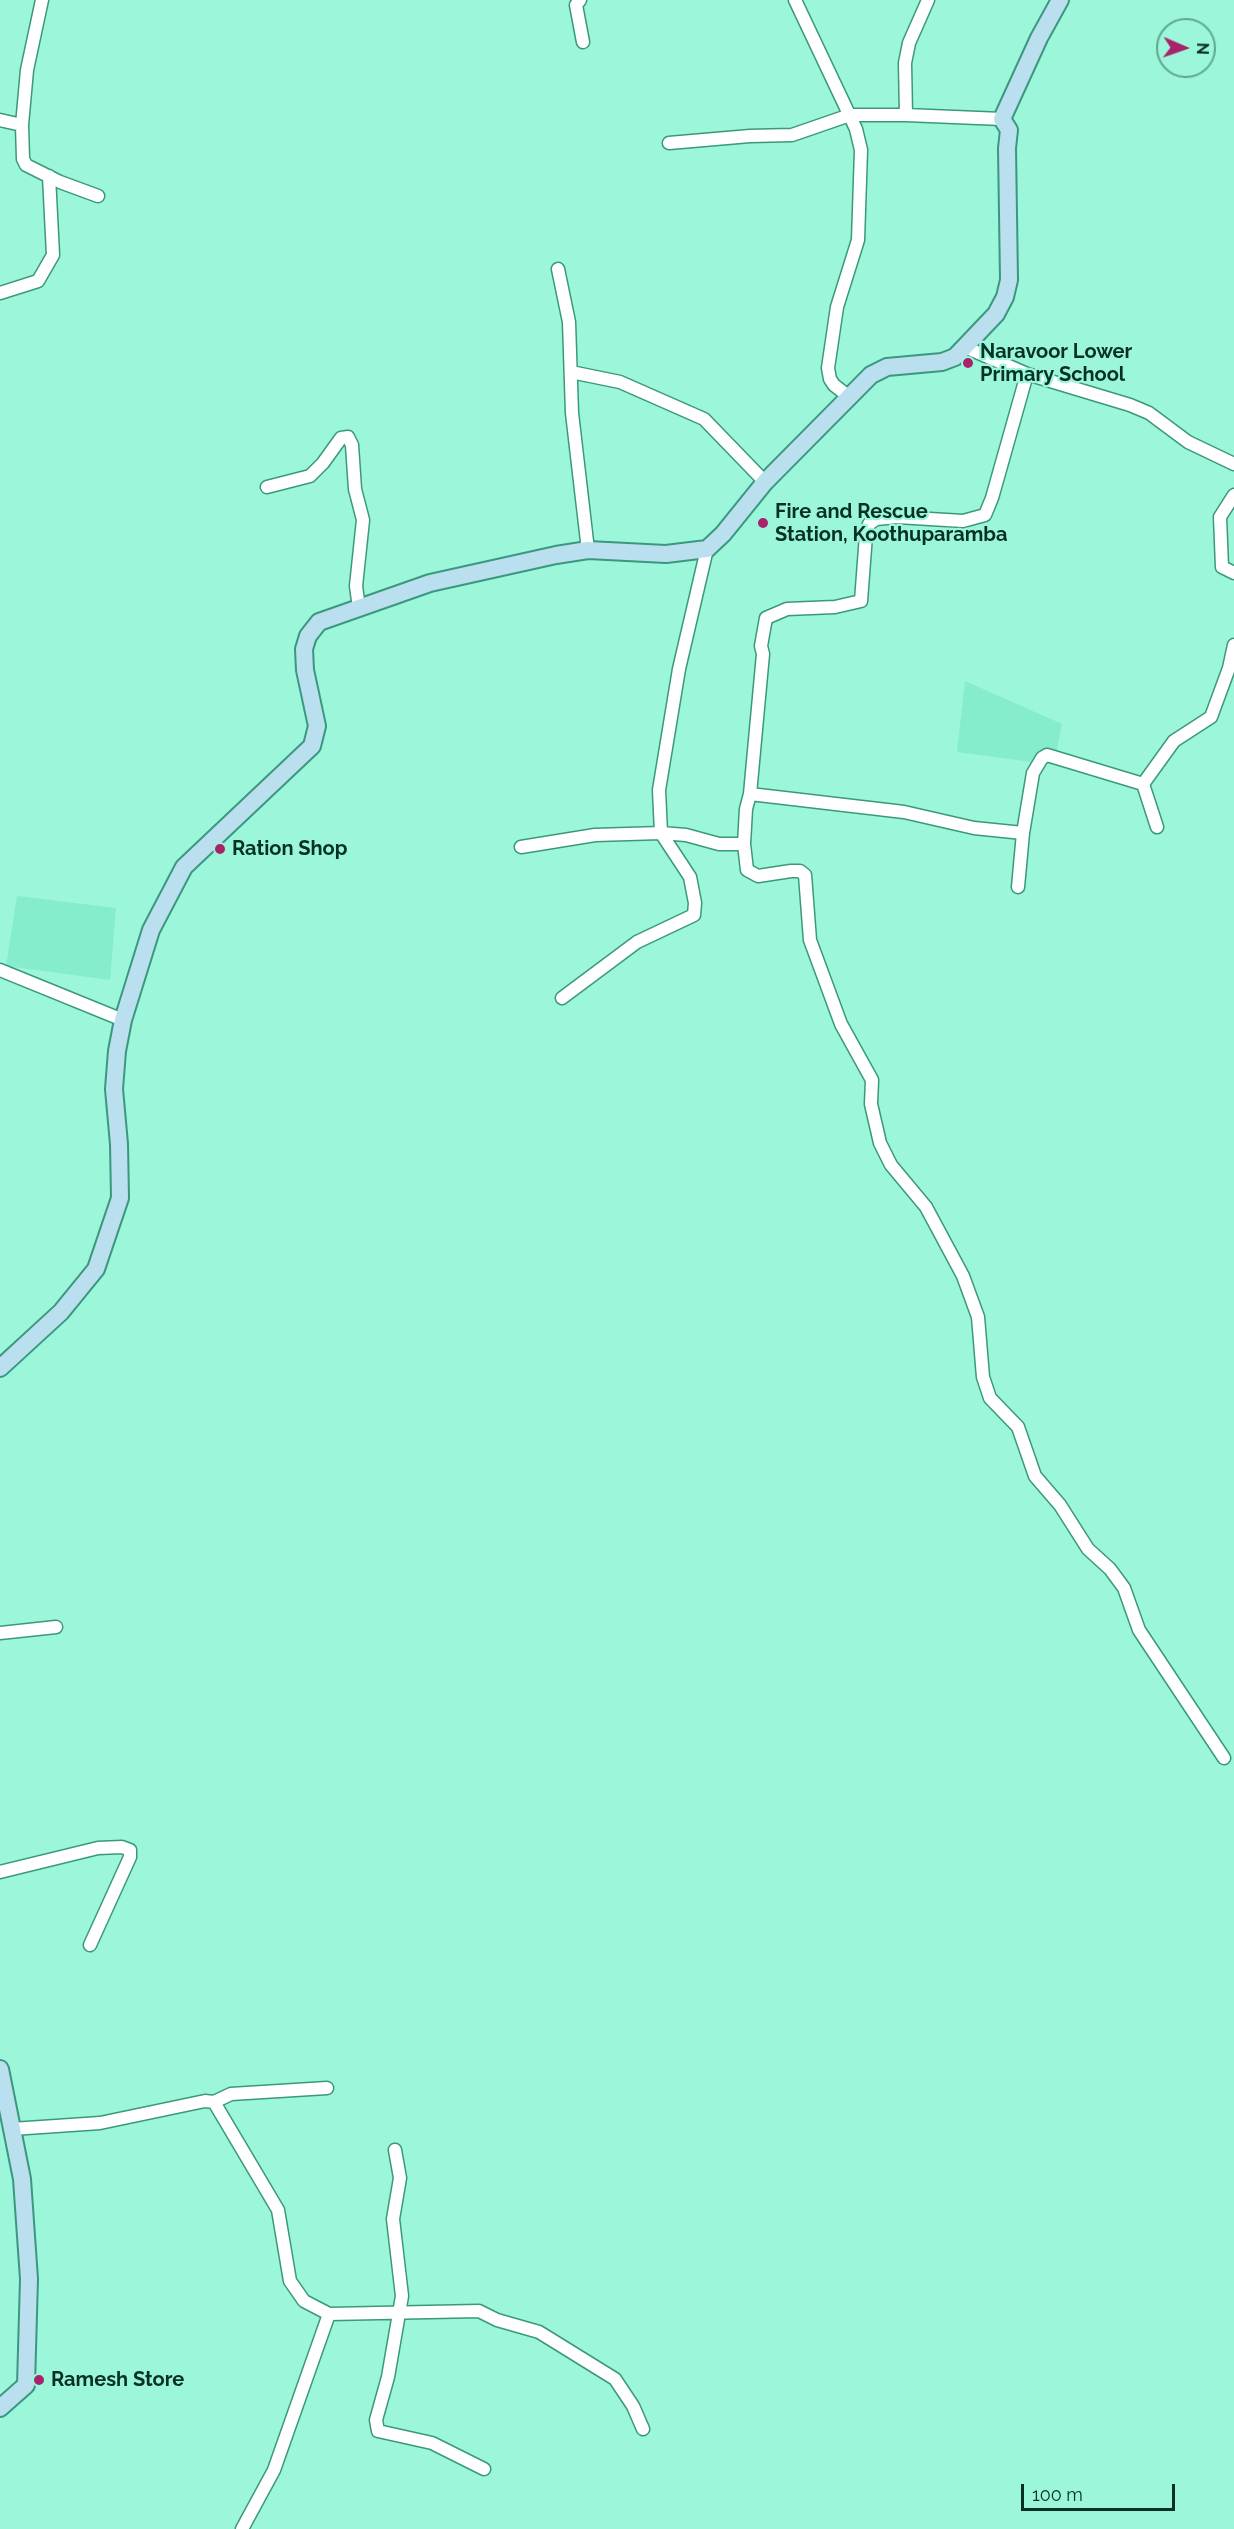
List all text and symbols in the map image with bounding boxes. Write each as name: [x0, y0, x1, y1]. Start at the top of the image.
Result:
north arrow: [1156, 18, 1216, 78]
text: N: [1193, 42, 1212, 55]
place label: Naravoor Lower Primary School: [980, 340, 1132, 387]
marker: Naravoor Lower Primary School: [961, 356, 975, 370]
place label: Fire and Rescue Station, Koothuparamba: [775, 500, 1007, 547]
marker: Fire and Rescue Station, Koothuparamba: [756, 516, 770, 530]
place label: Ration Shop: [232, 837, 347, 861]
marker: Ration Shop: [213, 842, 227, 856]
place label: Ramesh Store: [51, 2368, 184, 2392]
marker: Ramesh Store: [32, 2373, 46, 2387]
scale bar: [1024, 2472, 1178, 2510]
text: 100 m: [1032, 2484, 1083, 2505]

